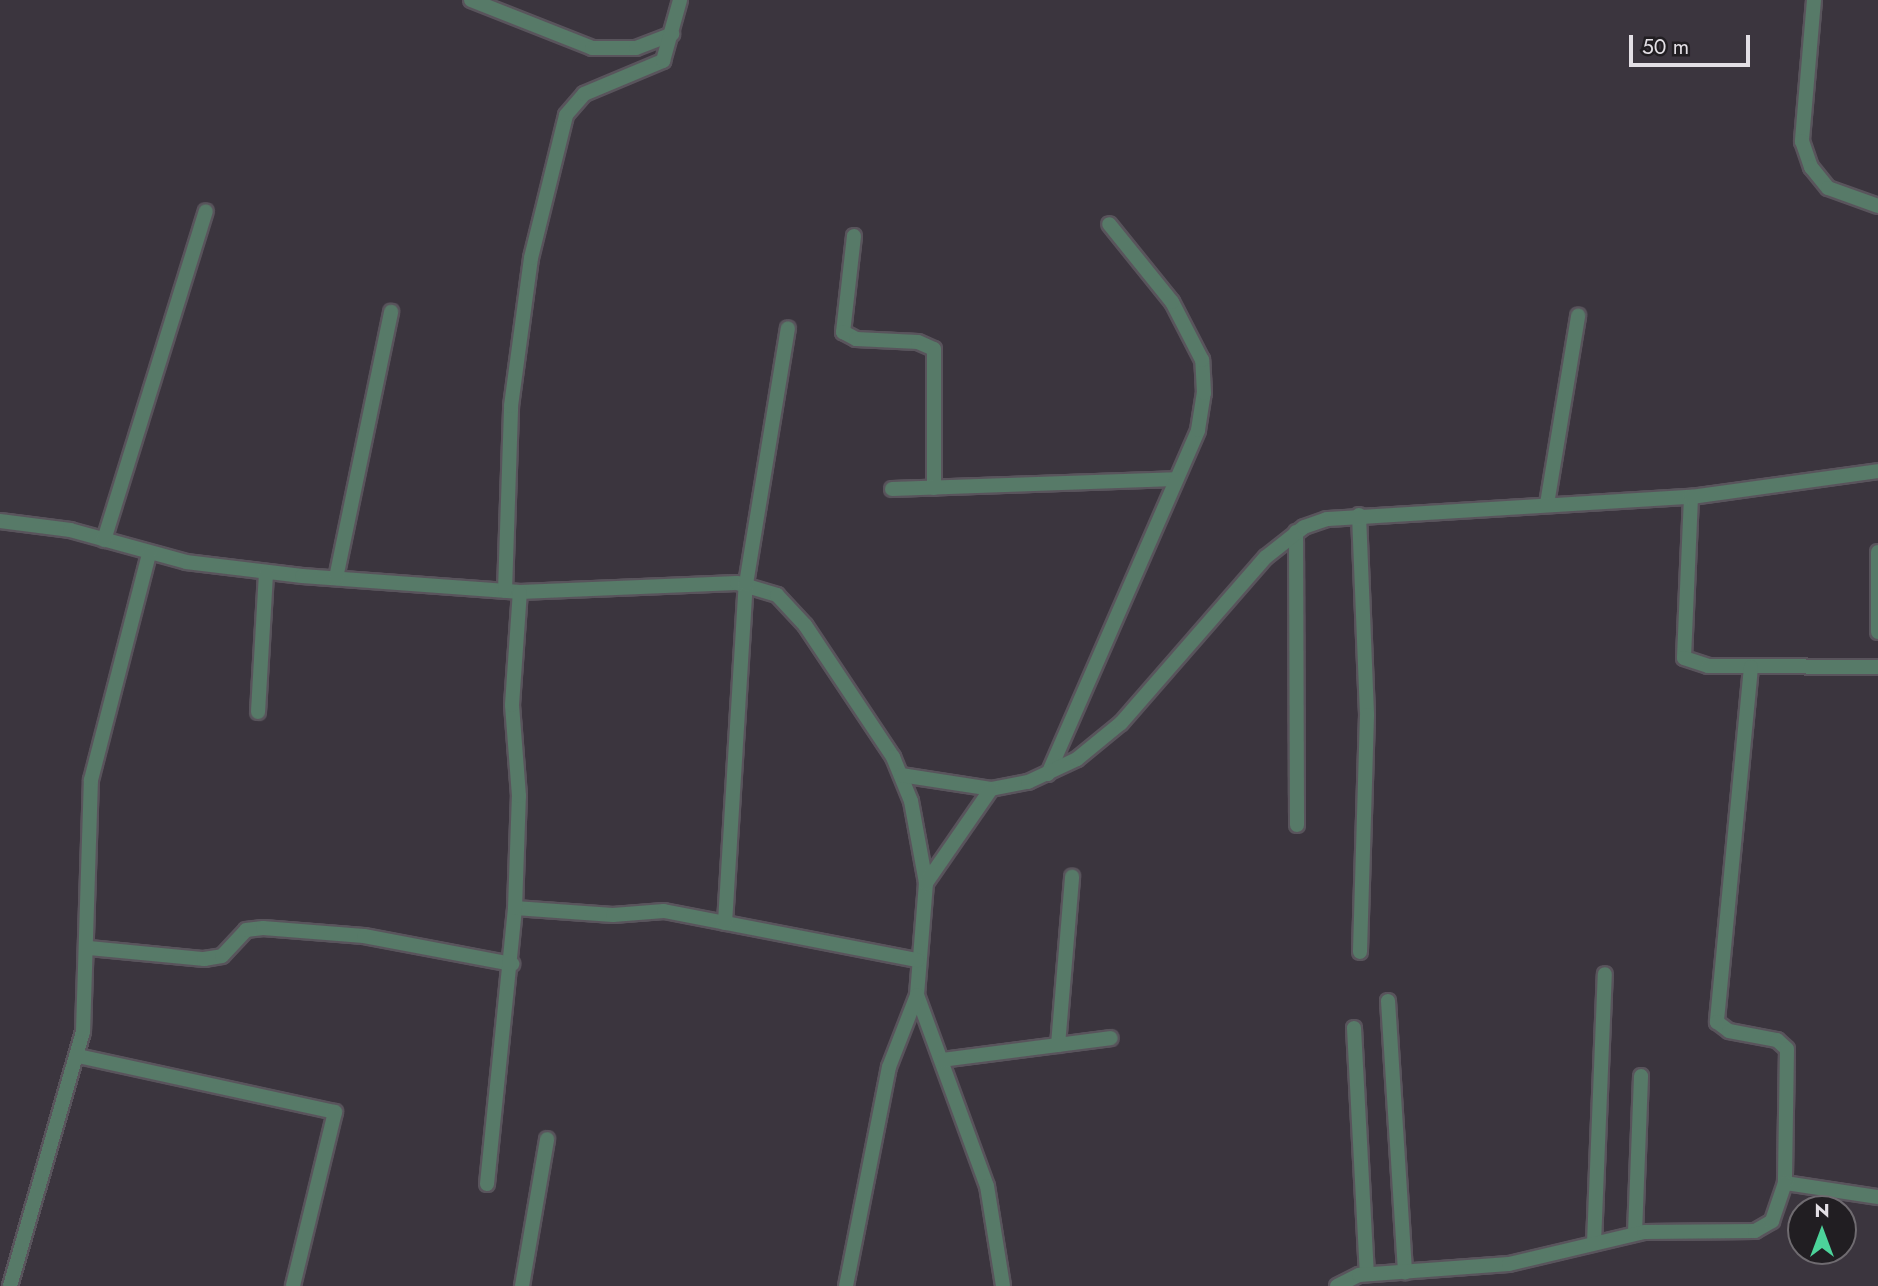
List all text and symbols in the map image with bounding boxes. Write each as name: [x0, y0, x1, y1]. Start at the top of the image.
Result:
scale bar: [1633, 21, 1754, 65]
text: 50 m: [1642, 32, 1689, 62]
north arrow: [1787, 1195, 1857, 1265]
text: N: [1814, 1197, 1830, 1224]

